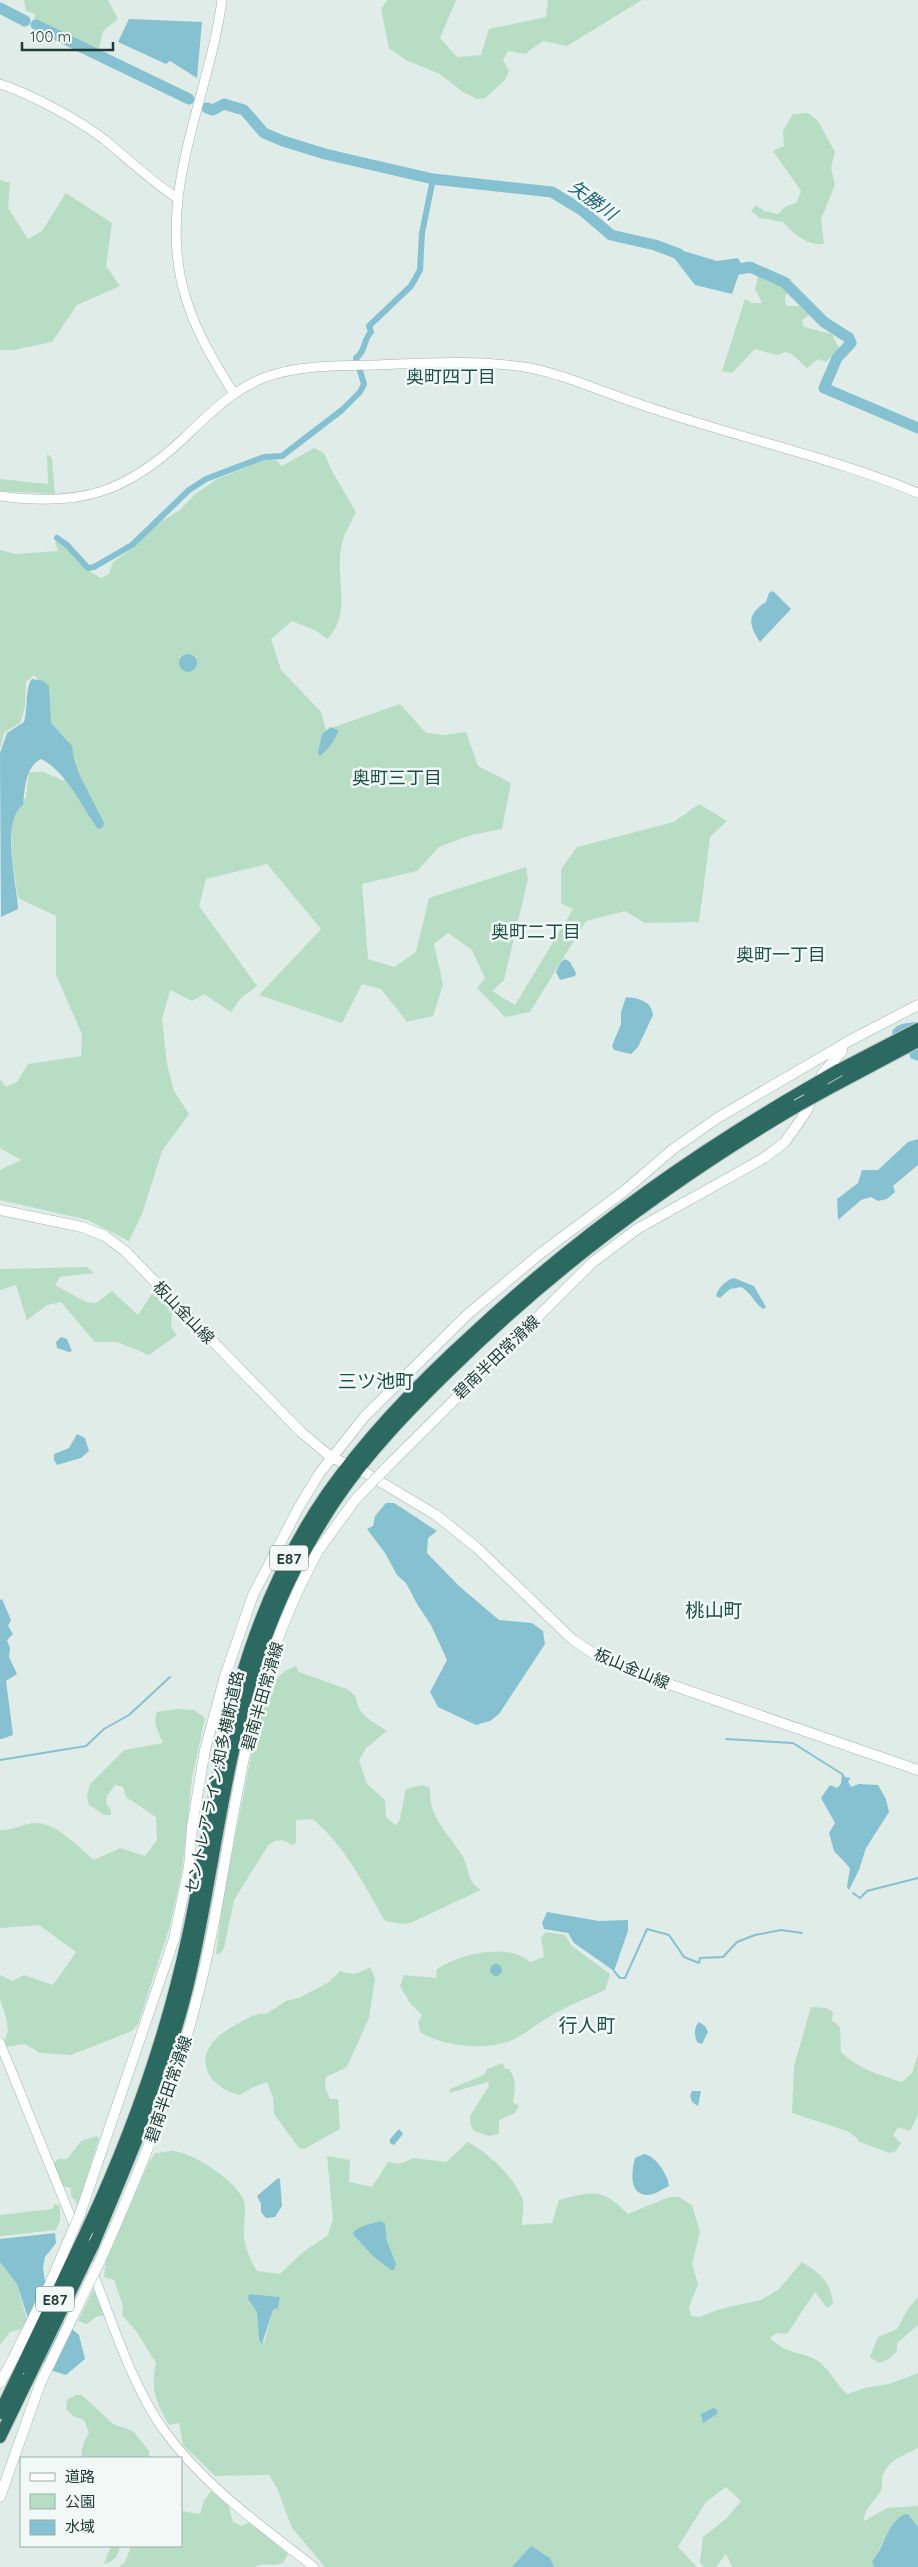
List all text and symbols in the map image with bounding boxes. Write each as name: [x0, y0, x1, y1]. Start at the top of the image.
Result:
scale bar: [22, 20, 114, 52]
text: 100 m: [30, 27, 71, 46]
water label: 矢勝川: [564, 175, 623, 226]
district label: 奥町四丁目: [406, 365, 496, 388]
district label: 奥町三丁目: [352, 766, 442, 789]
district label: 奥町二丁目: [491, 920, 581, 943]
district label: 奥町一丁目: [736, 943, 826, 966]
street label: 板山金山線: [149, 1276, 219, 1348]
street label: 碧南半田常滑線: [449, 1311, 543, 1403]
district label: 三ツ池町: [338, 1369, 414, 1393]
road number: E87: [270, 1546, 308, 1570]
district label: 桃山町: [685, 1598, 743, 1622]
street label: 碧南半田常滑線: [237, 1639, 287, 1753]
street label: 板山金山線: [591, 1643, 673, 1693]
street label: セントレアライン;知多横断道路: [181, 1669, 247, 1895]
district label: 行人町: [558, 2013, 616, 2037]
street label: 碧南半田常滑線: [140, 2033, 196, 2145]
road number: E87: [36, 2286, 74, 2312]
legend: [20, 2457, 182, 2547]
text: 道路: [65, 2467, 95, 2486]
text: 公園: [65, 2492, 95, 2511]
text: 水域: [65, 2517, 95, 2536]

